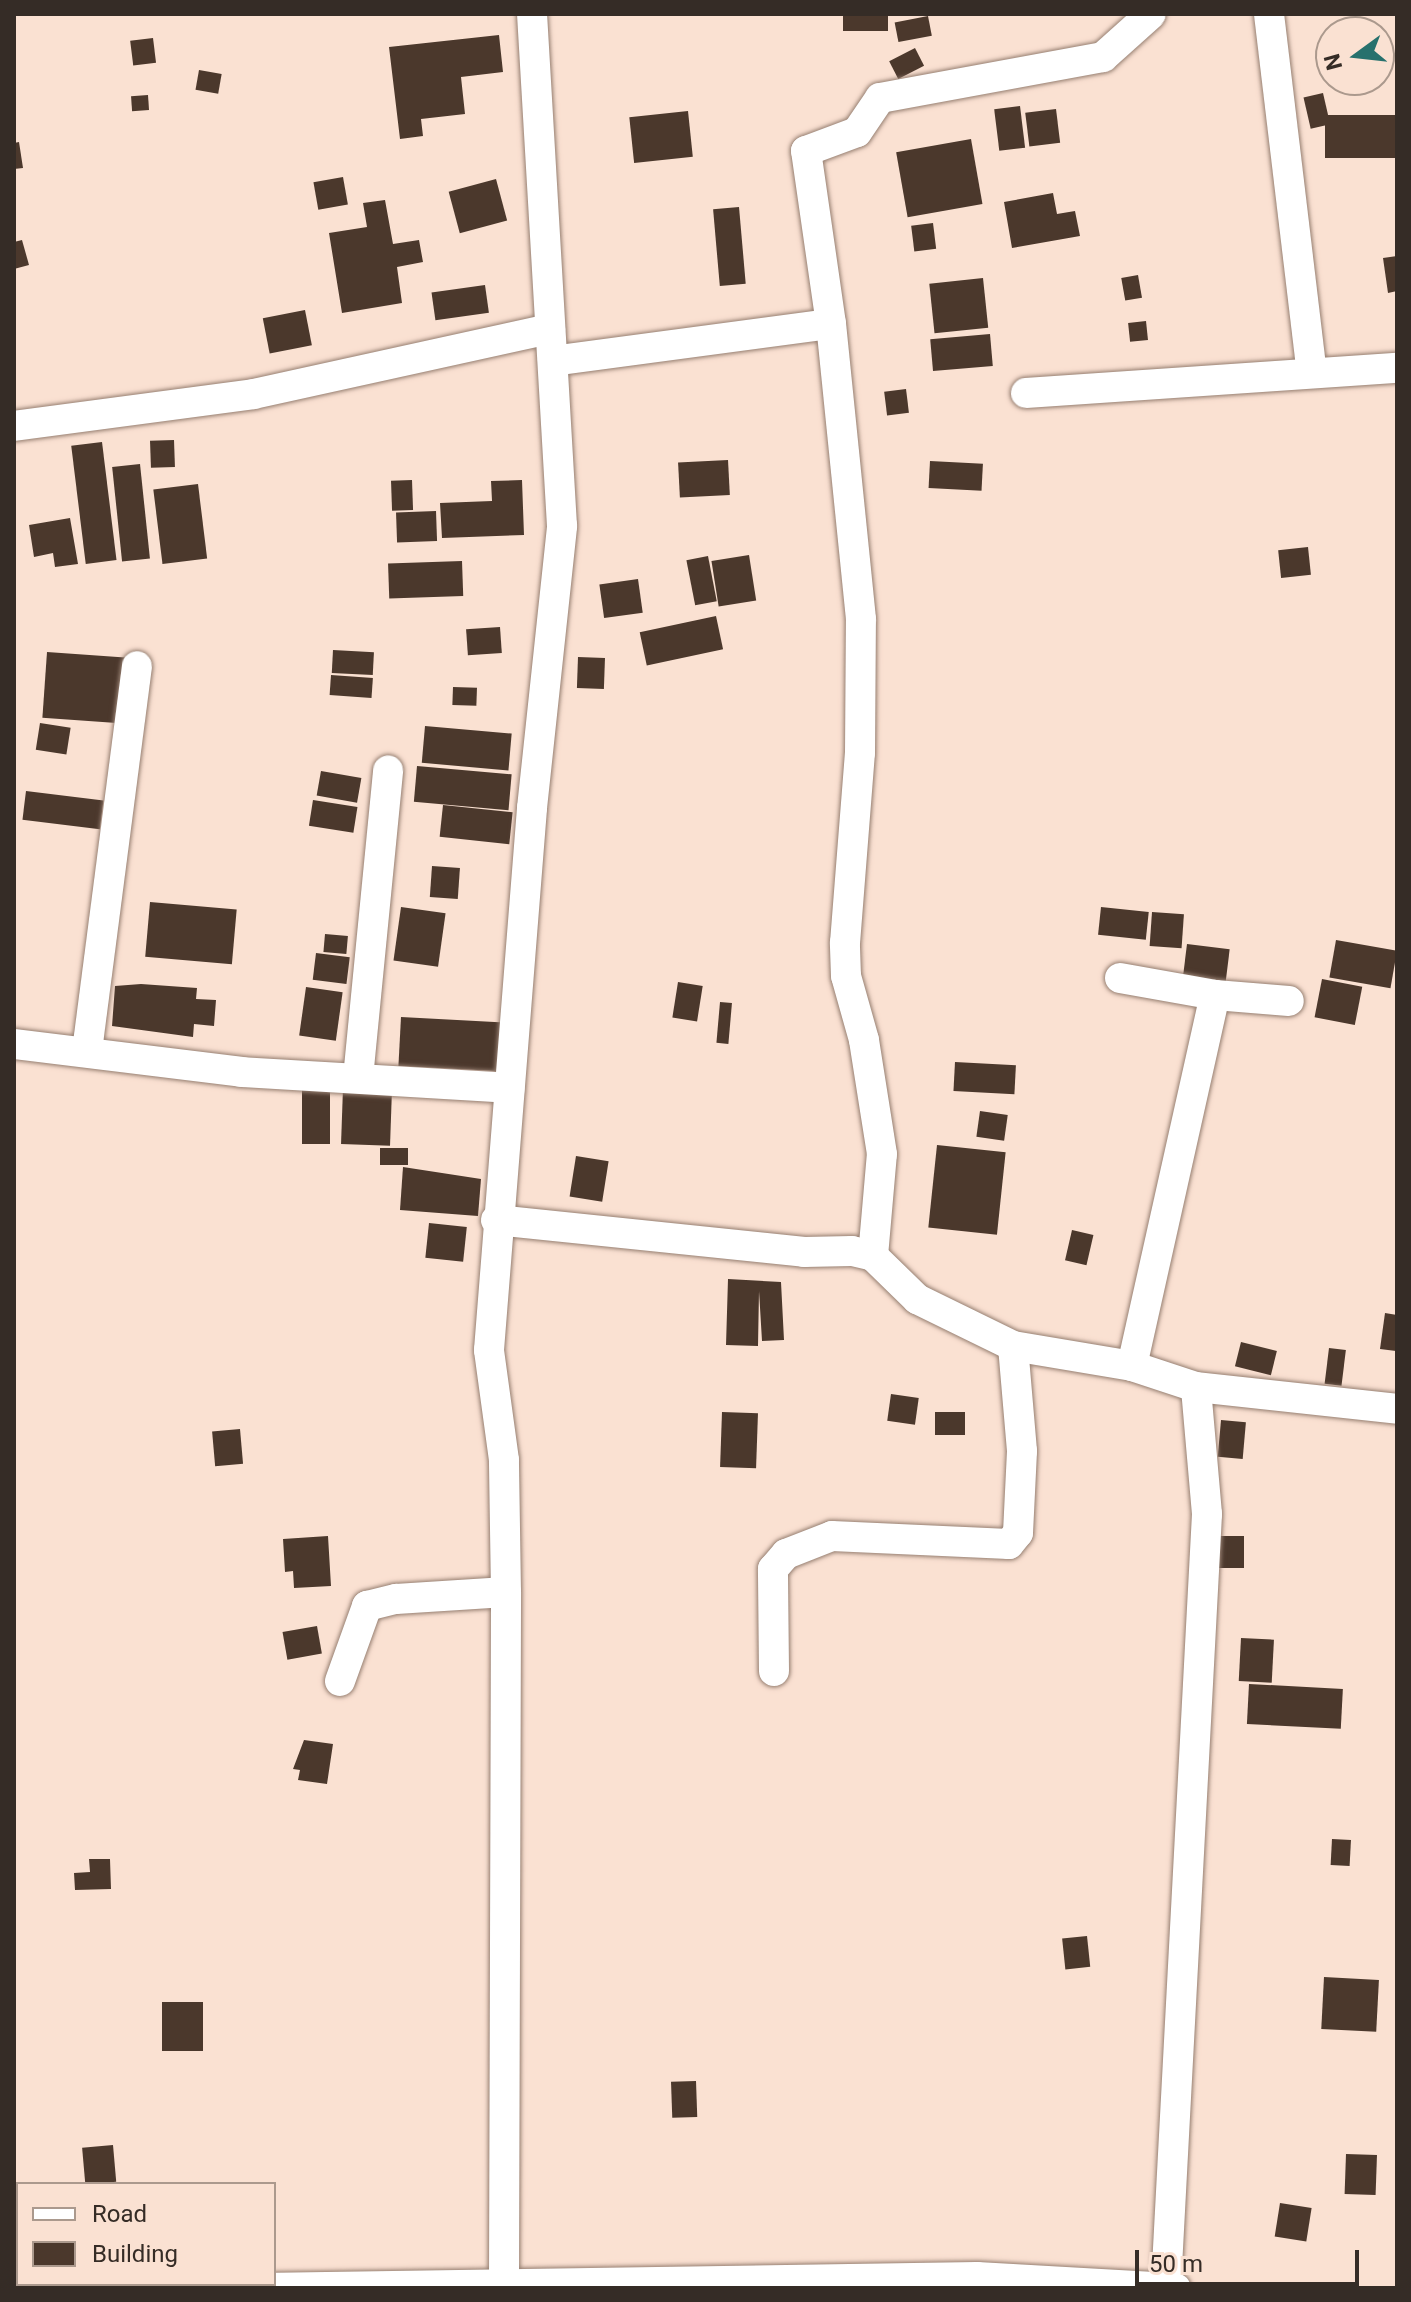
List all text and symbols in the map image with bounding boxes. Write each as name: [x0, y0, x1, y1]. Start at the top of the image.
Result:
north arrow: [1315, 16, 1395, 96]
text: N: [1319, 51, 1347, 73]
legend: [16, 2182, 276, 2286]
text: Road: [92, 2200, 147, 2228]
scale bar: [1139, 2234, 1363, 2284]
text: Building: [92, 2240, 178, 2268]
text: 50 m: [1149, 2250, 1203, 2278]

